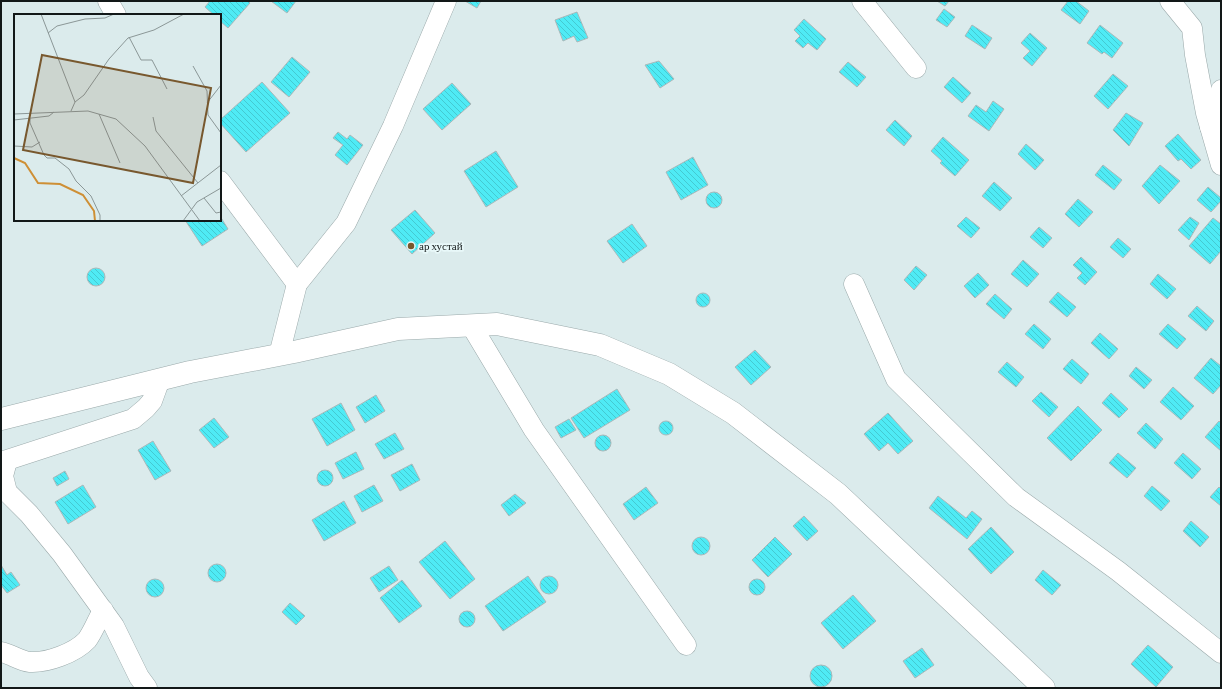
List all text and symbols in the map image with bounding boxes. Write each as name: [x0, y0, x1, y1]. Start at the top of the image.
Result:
inset map: [14, 14, 221, 221]
place label: ар хустай: [419, 240, 463, 252]
marker: ар хустай: [406, 241, 416, 251]

